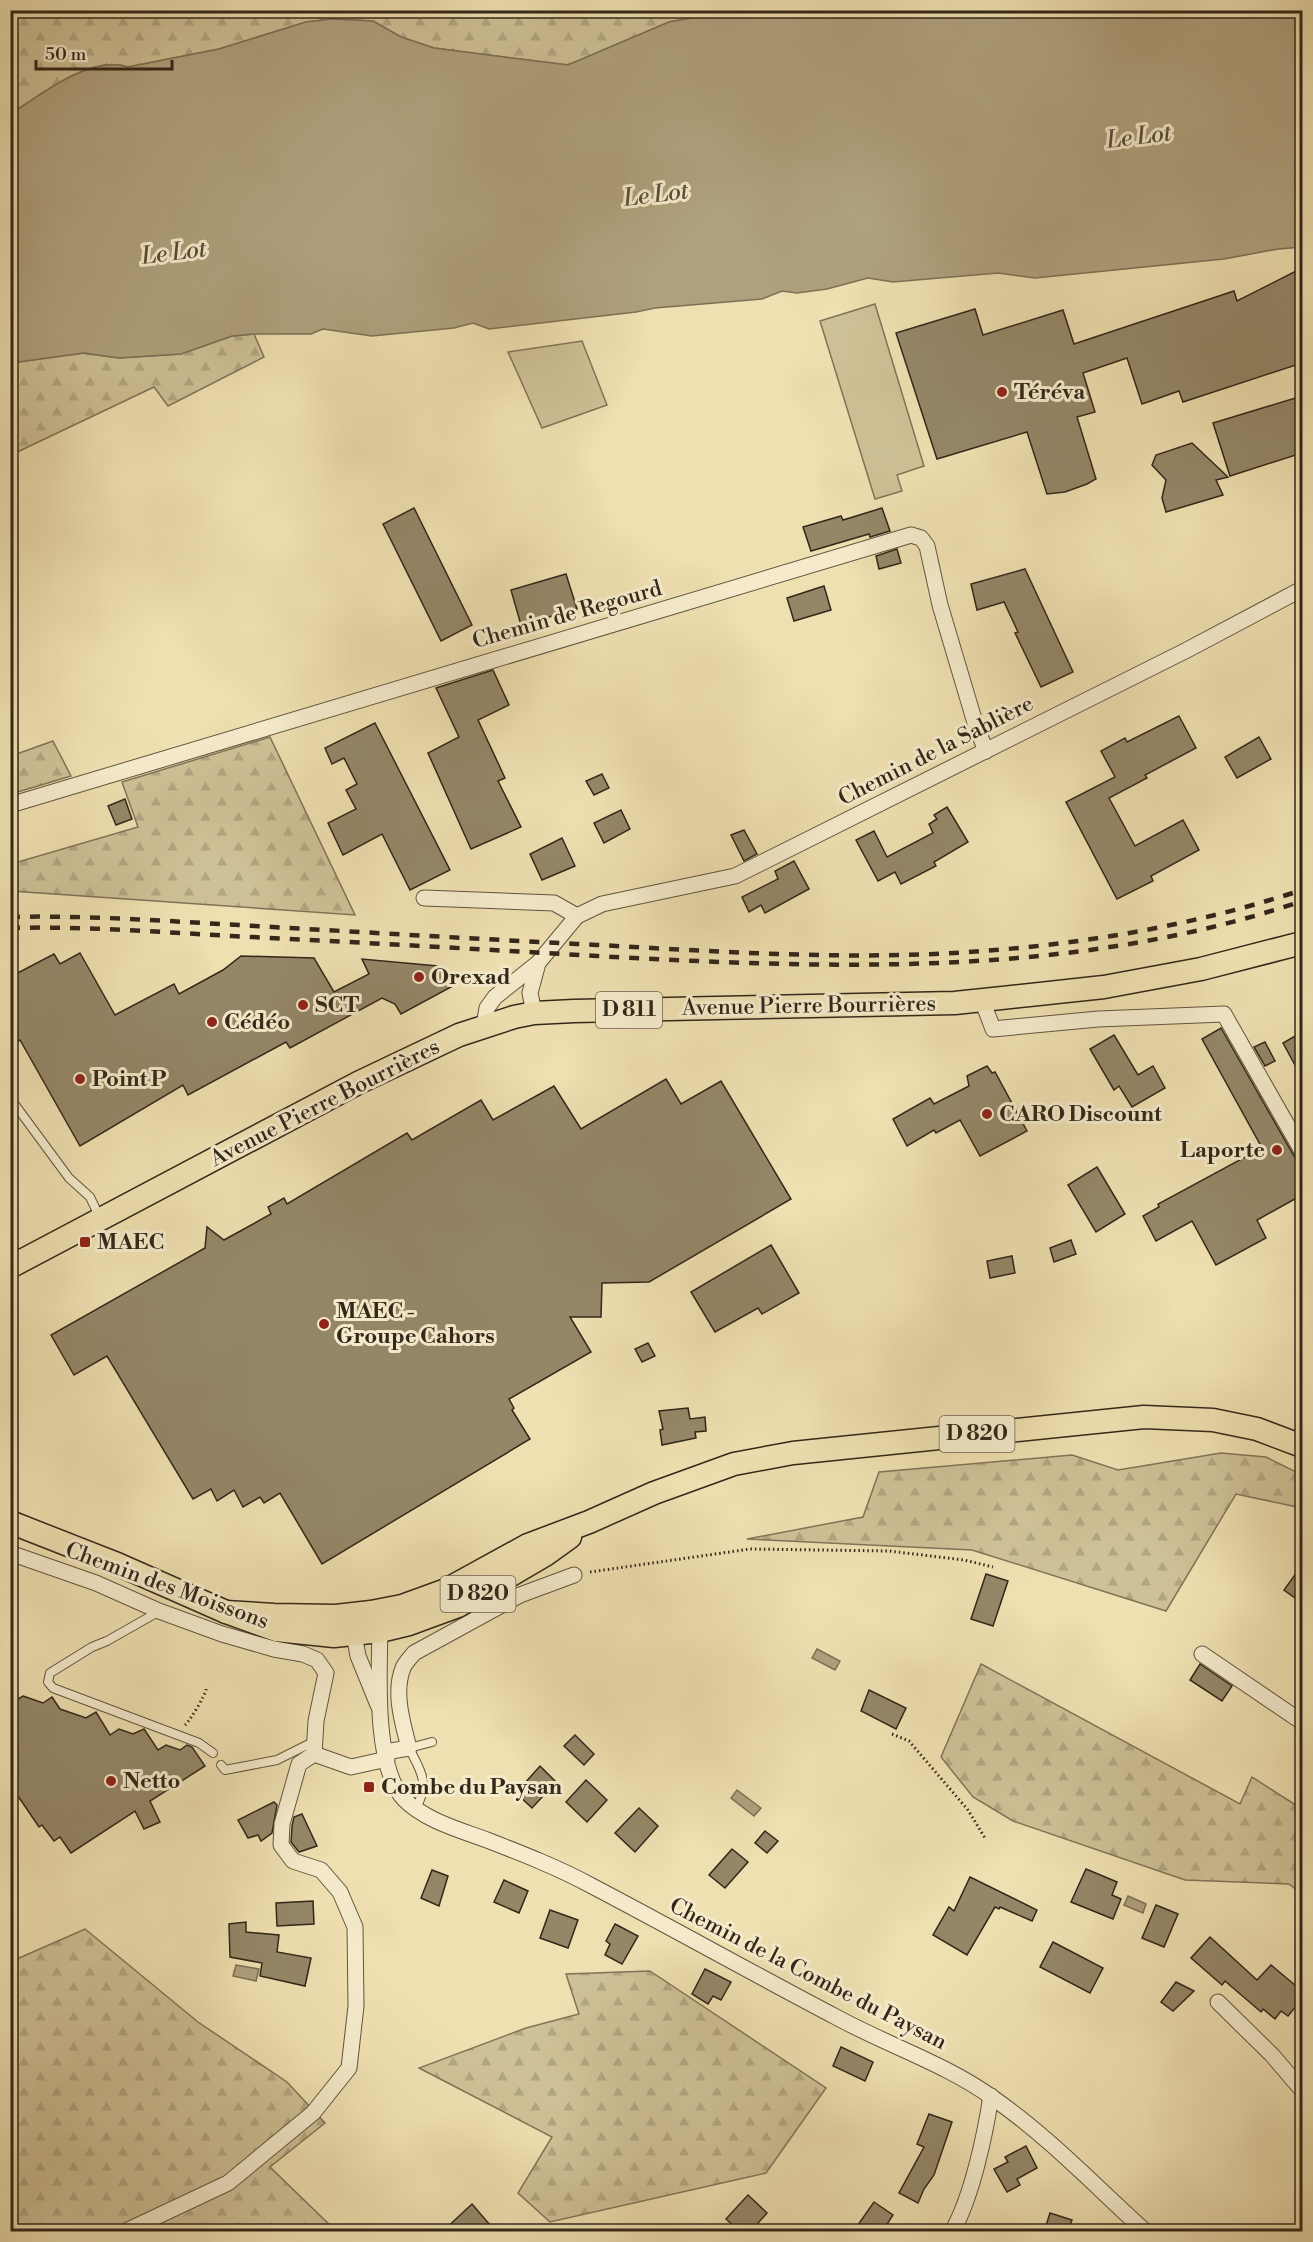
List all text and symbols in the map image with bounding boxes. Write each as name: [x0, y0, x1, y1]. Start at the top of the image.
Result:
scale bar: [36, 33, 172, 71]
text: 50 m: [45, 43, 87, 66]
water label: Le Lot: [1104, 118, 1174, 156]
water label: Le Lot: [621, 176, 691, 214]
water label: Le Lot: [139, 234, 209, 272]
place label: Téréva: [1014, 379, 1086, 406]
marker: Téréva: [995, 385, 1009, 399]
street label: Chemin de Regourd: [469, 575, 665, 655]
street label: Chemin de la Sablière: [834, 690, 1038, 812]
place label: Orexad: [431, 964, 511, 991]
marker: Orexad: [412, 970, 426, 984]
street label: Avenue Pierre Bourrières: [681, 990, 936, 1022]
place label: SCT: [315, 992, 359, 1019]
road number: D 811: [596, 992, 662, 1028]
marker: SCT: [296, 998, 310, 1012]
place label: Cédéo: [224, 1009, 290, 1036]
marker: Cédéo: [205, 1015, 219, 1029]
street label: Avenue Pierre Bourrières: [205, 1033, 444, 1173]
place label: Point P: [92, 1066, 167, 1093]
marker: Point P: [73, 1072, 87, 1086]
place label: CARO Discount: [999, 1101, 1162, 1128]
marker: CARO Discount: [980, 1107, 994, 1121]
place label: Laporte: [1180, 1137, 1265, 1164]
marker: Laporte: [1270, 1143, 1284, 1157]
place label: MAEC: [97, 1229, 164, 1256]
marker: MAEC: [78, 1235, 92, 1249]
place label: MAEC - Groupe Cahors: [336, 1298, 495, 1350]
marker: MAEC - Groupe Cahors: [317, 1317, 331, 1331]
road number: D 820: [940, 1416, 1014, 1452]
street label: Chemin des Moissons: [61, 1537, 273, 1635]
road number: D 820: [440, 1576, 516, 1612]
place label: Netto: [123, 1768, 181, 1795]
marker: Netto: [104, 1774, 118, 1788]
place label: Combe du Paysan: [381, 1774, 563, 1801]
marker: Combe du Paysan: [362, 1780, 376, 1794]
street label: Chemin de la Combe du Paysan: [665, 1892, 951, 2056]

